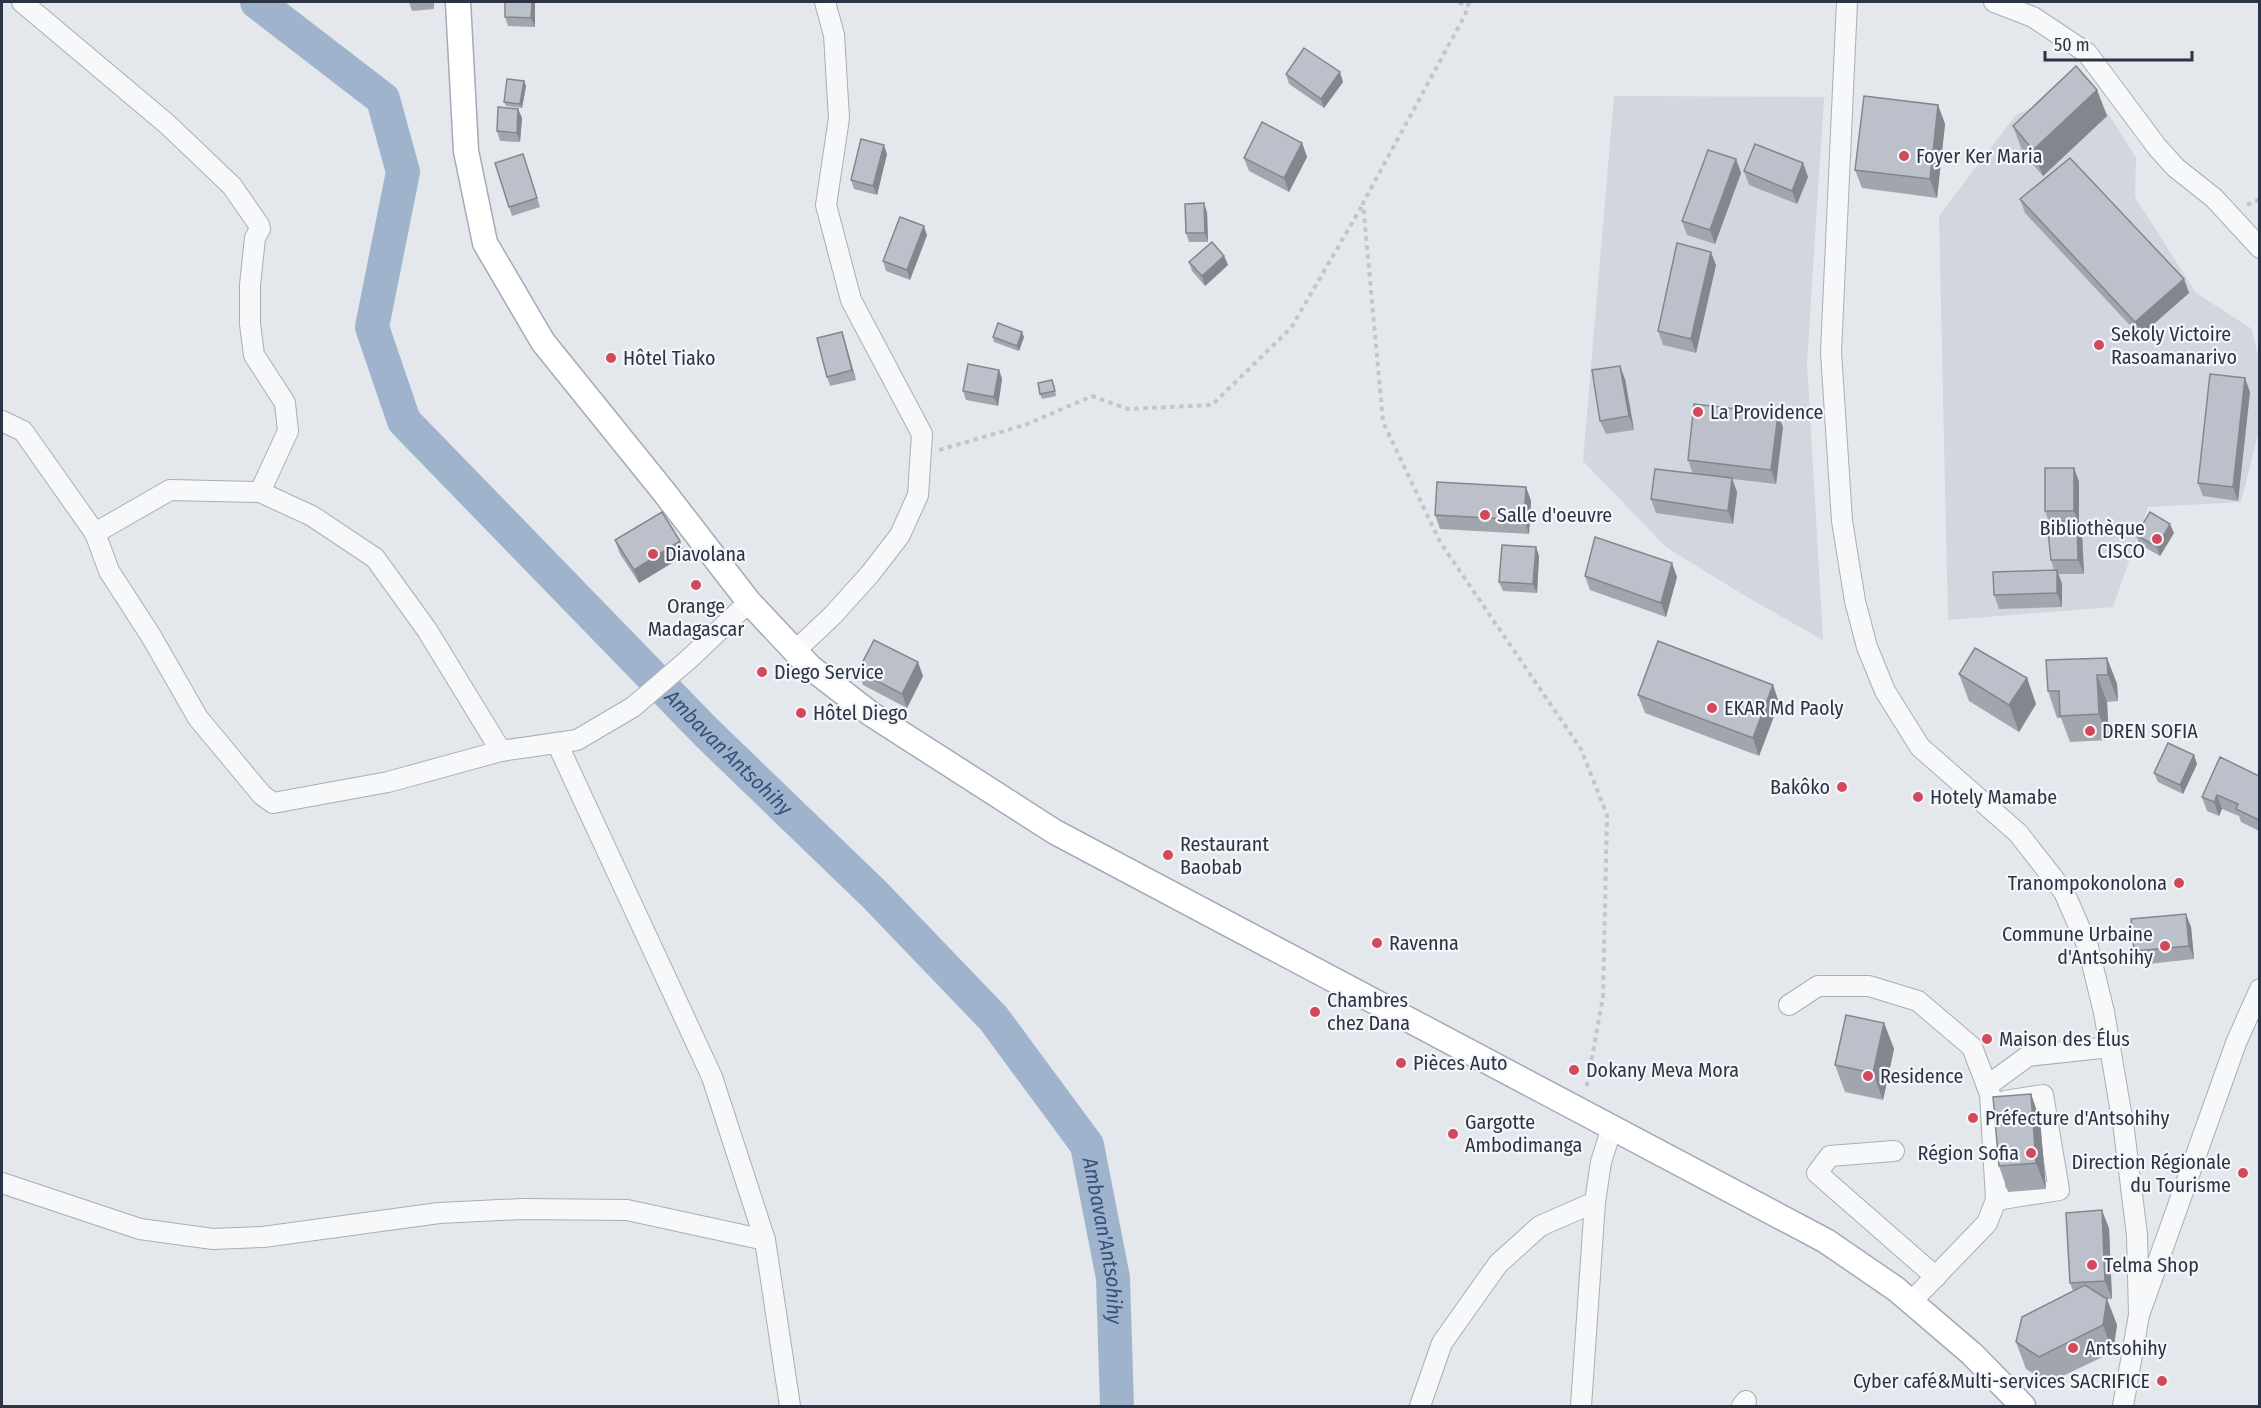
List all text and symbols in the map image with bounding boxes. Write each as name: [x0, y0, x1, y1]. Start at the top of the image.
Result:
scale bar: [2045, 24, 2192, 62]
text: 50 m: [2054, 34, 2090, 56]
place label: Foyer Ker Maria: [1916, 144, 2043, 168]
marker: Foyer Ker Maria: [1897, 149, 1911, 163]
place label: Sekoly Victoire Rasoamanarivo: [2111, 322, 2237, 369]
marker: Sekoly Victoire Rasoamanarivo: [2092, 338, 2106, 352]
place label: Hôtel Tiako: [623, 346, 716, 370]
marker: Hôtel Tiako: [604, 351, 618, 365]
place label: La Providence: [1710, 400, 1823, 424]
marker: La Providence: [1691, 405, 1705, 419]
place label: Salle d'oeuvre: [1497, 503, 1612, 527]
marker: Salle d'oeuvre: [1478, 508, 1492, 522]
place label: Bibliothèque CISCO: [2040, 516, 2145, 563]
marker: Bibliothèque CISCO: [2150, 532, 2164, 546]
place label: Diavolana: [665, 542, 746, 566]
marker: Diavolana: [646, 547, 660, 561]
marker: Orange Madagascar: [689, 578, 703, 592]
place label: Orange Madagascar: [648, 594, 744, 641]
place label: Diego Service: [774, 660, 884, 684]
marker: Diego Service: [755, 665, 769, 679]
water label: Ambavan'Antsohihy: [659, 684, 798, 821]
place label: EKAR Md Paoly: [1724, 696, 1844, 720]
place label: Hôtel Diego: [813, 701, 908, 725]
marker: EKAR Md Paoly: [1705, 701, 1719, 715]
marker: Hôtel Diego: [794, 706, 808, 720]
place label: DREN SOFIA: [2102, 719, 2198, 743]
marker: DREN SOFIA: [2083, 724, 2097, 738]
place label: Bakôko: [1770, 775, 1830, 799]
marker: Bakôko: [1835, 780, 1849, 794]
place label: Hotely Mamabe: [1930, 785, 2057, 809]
marker: Hotely Mamabe: [1911, 790, 1925, 804]
place label: Restaurant Baobab: [1180, 832, 1269, 879]
marker: Restaurant Baobab: [1161, 848, 1175, 862]
place label: Tranompokonolona: [2008, 871, 2167, 895]
marker: Tranompokonolona: [2172, 876, 2186, 890]
place label: Commune Urbaine d'Antsohihy: [2002, 922, 2153, 969]
place label: Ravenna: [1389, 931, 1459, 955]
marker: Ravenna: [1370, 936, 1384, 950]
marker: Commune Urbaine d'Antsohihy: [2158, 939, 2172, 953]
place label: Chambres chez Dana: [1327, 988, 1410, 1035]
marker: Chambres chez Dana: [1308, 1005, 1322, 1019]
place label: Maison des Élus: [1999, 1027, 2130, 1051]
marker: Maison des Élus: [1980, 1032, 1994, 1046]
place label: Pièces Auto: [1413, 1051, 1507, 1075]
marker: Pièces Auto: [1394, 1056, 1408, 1070]
place label: Dokany Meva Mora: [1586, 1058, 1739, 1082]
marker: Dokany Meva Mora: [1567, 1063, 1581, 1077]
place label: Residence: [1880, 1064, 1963, 1088]
marker: Residence: [1861, 1069, 1875, 1083]
place label: Préfecture d'Antsohihy: [1985, 1106, 2170, 1130]
place label: Gargotte Ambodimanga: [1465, 1110, 1582, 1157]
marker: Préfecture d'Antsohihy: [1966, 1111, 1980, 1125]
marker: Gargotte Ambodimanga: [1446, 1127, 1460, 1141]
place label: Région Sofia: [1918, 1141, 2019, 1165]
marker: Région Sofia: [2024, 1146, 2038, 1160]
place label: Direction Régionale du Tourisme: [2072, 1150, 2231, 1197]
water label: Ambavan'Antsohihy: [1077, 1154, 1127, 1325]
marker: Direction Régionale du Tourisme: [2236, 1166, 2250, 1180]
place label: Telma Shop: [2104, 1253, 2199, 1277]
marker: Telma Shop: [2085, 1258, 2099, 1272]
place label: Antsohihy: [2085, 1336, 2167, 1360]
marker: Antsohihy: [2066, 1341, 2080, 1355]
place label: Cyber café&Multi-services SACRIFICE: [1853, 1369, 2150, 1393]
marker: Cyber café&Multi-services SACRIFICE: [2155, 1374, 2169, 1388]

